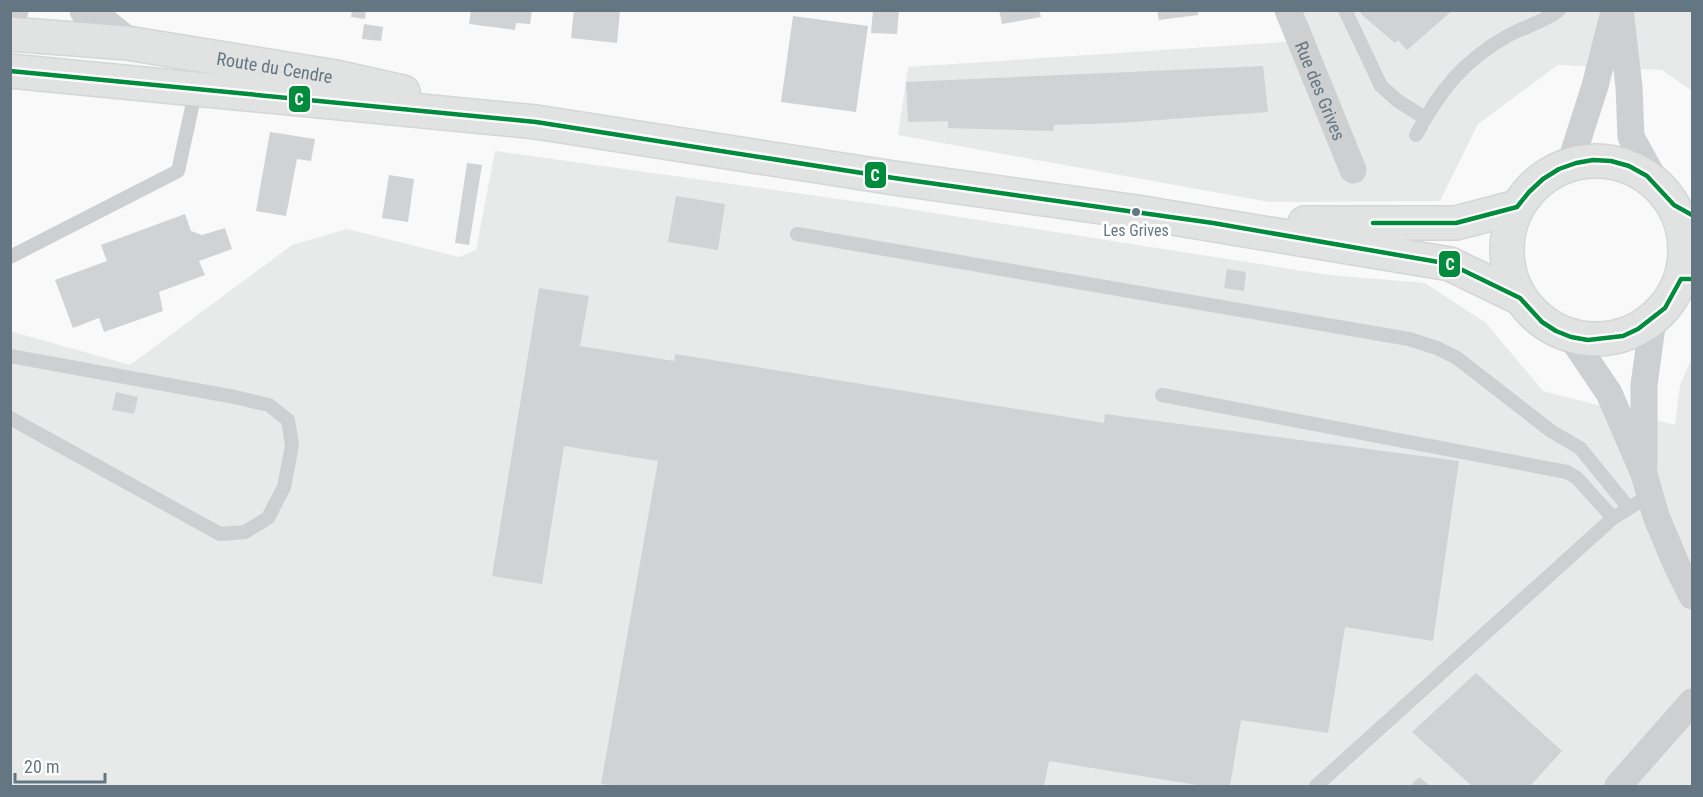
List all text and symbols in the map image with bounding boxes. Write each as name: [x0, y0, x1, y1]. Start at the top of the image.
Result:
street label: Rue des Grives: [1291, 38, 1350, 143]
street label: Route du Cendre: [215, 47, 334, 87]
line badge: C: [288, 85, 311, 113]
text: C: [294, 90, 304, 109]
line badge: C: [864, 161, 887, 189]
text: C: [870, 166, 880, 185]
marker: Les Grives: [1130, 206, 1142, 218]
place label: Les Grives: [1103, 221, 1169, 240]
line badge: C: [1438, 250, 1461, 278]
text: C: [1445, 255, 1455, 274]
scale bar: [15, 746, 105, 784]
text: 20 m: [24, 756, 59, 777]

